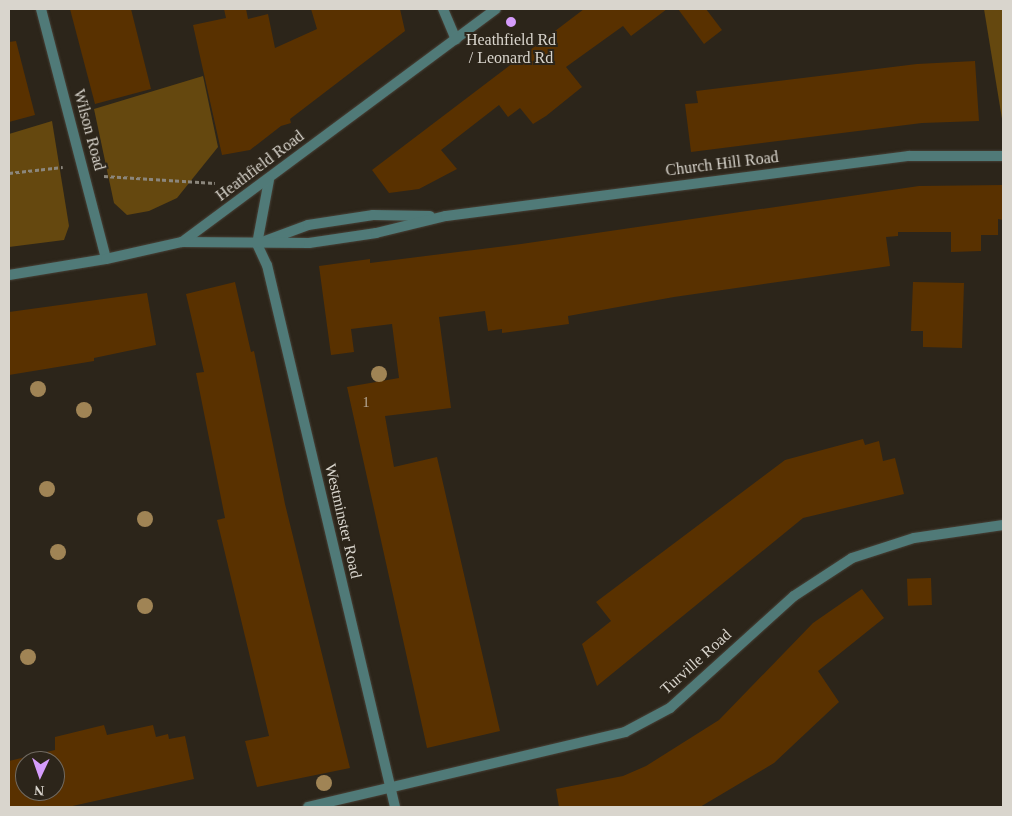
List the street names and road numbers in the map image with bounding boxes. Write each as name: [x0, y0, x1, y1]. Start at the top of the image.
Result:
street label: Wilson Road: [69, 87, 109, 173]
street label: Heathfield Road: [212, 127, 308, 205]
street label: Church Hill Road: [664, 148, 780, 180]
street label: Westminster Road: [320, 462, 366, 580]
street label: Turville Road: [657, 625, 735, 699]

